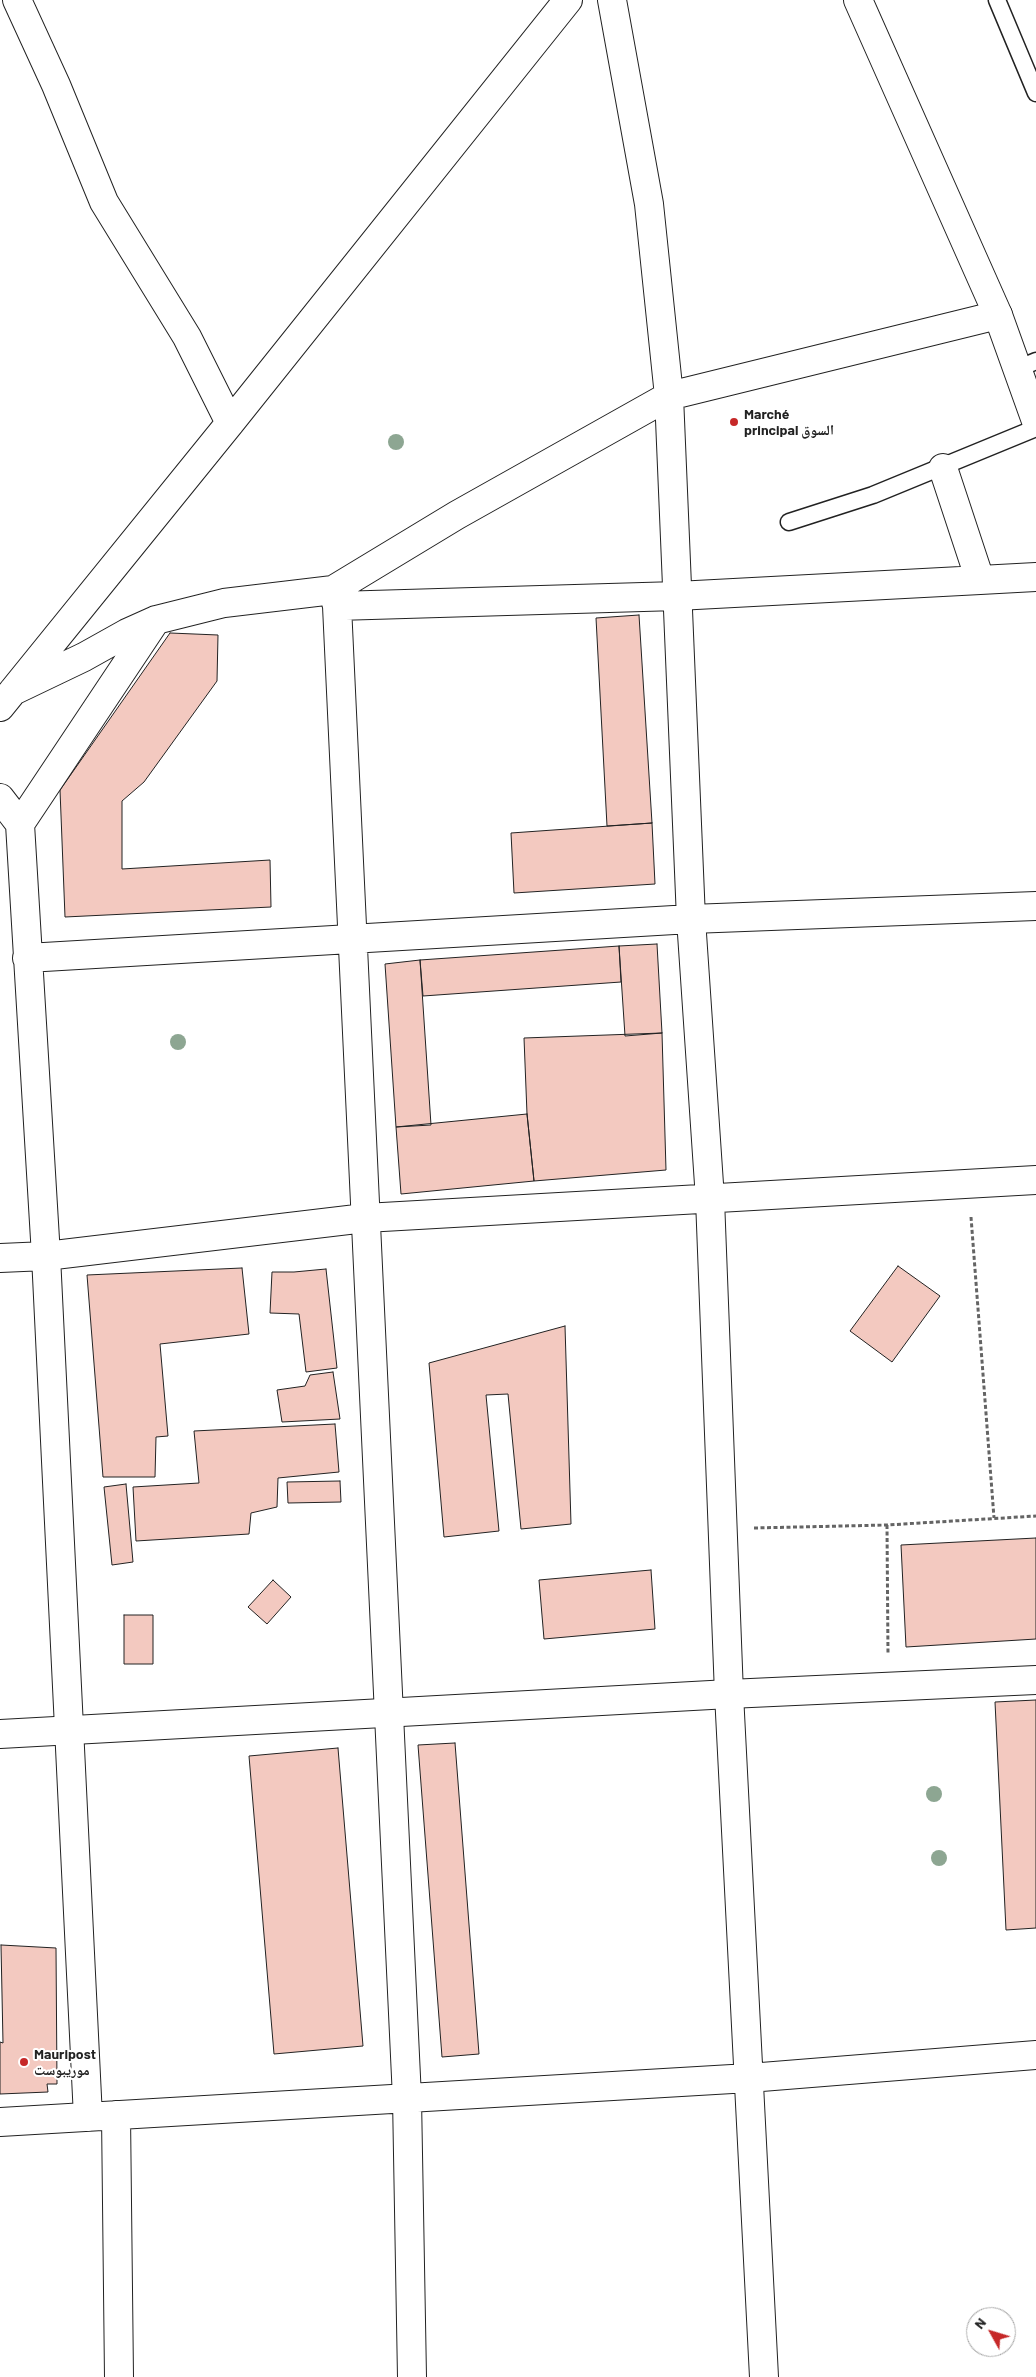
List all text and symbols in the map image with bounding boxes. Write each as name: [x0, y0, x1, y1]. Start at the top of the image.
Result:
place label: Marché principal السوق: [744, 406, 834, 438]
marker: Marché principal السوق: [728, 416, 740, 428]
place label: Mauripost موريبوست: [34, 2046, 96, 2078]
marker: Mauripost موريبوست: [18, 2056, 30, 2068]
north arrow: [966, 2307, 1016, 2357]
text: N: [970, 2314, 989, 2332]

